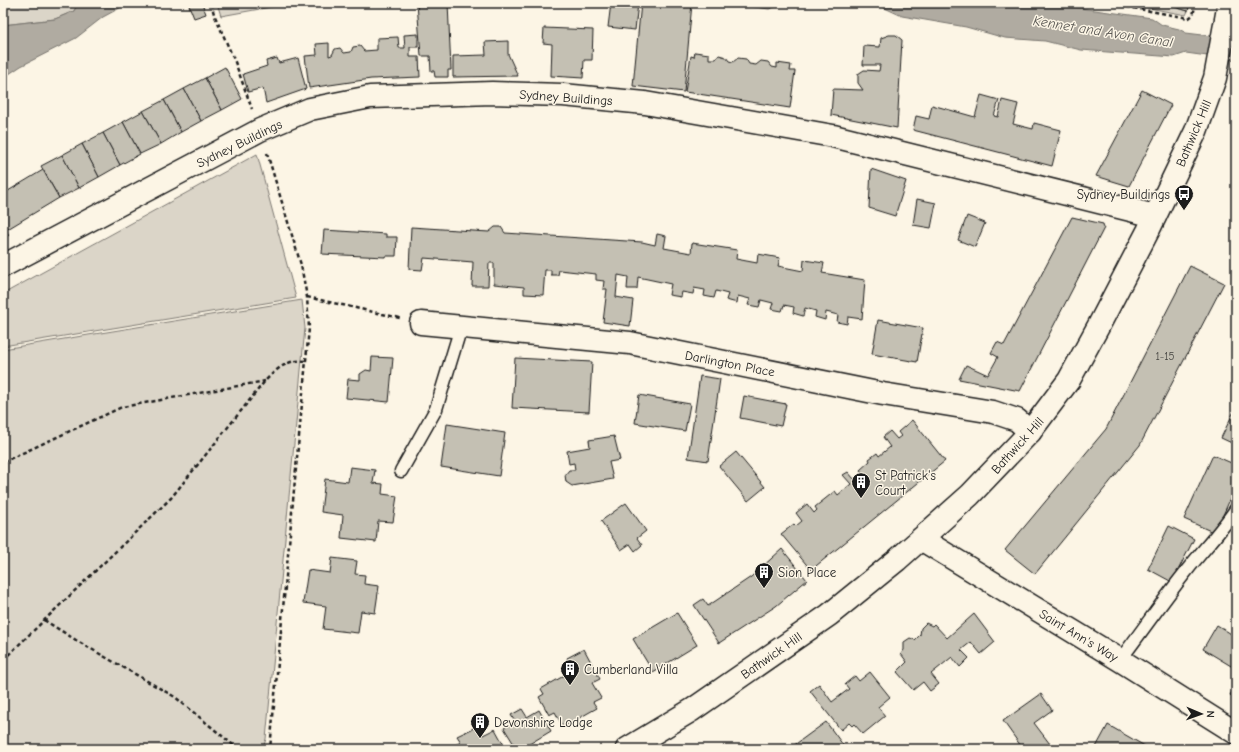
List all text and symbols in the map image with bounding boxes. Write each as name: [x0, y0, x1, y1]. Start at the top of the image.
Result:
water label: Kennet and Avon Canal: [1032, 12, 1175, 51]
street label: Sydney Buildings: [519, 87, 613, 108]
street label: Bathwick Hill: [1173, 98, 1214, 169]
street label: Sydney Buildings: [194, 116, 284, 171]
bus stop icon: Sydney Buildings: [1173, 183, 1195, 211]
place label: Sydney Buildings: [1077, 187, 1170, 202]
street label: Darlington Place: [684, 347, 777, 380]
house number: 1-15: [1155, 350, 1175, 363]
street label: Bathwick Hill: [988, 414, 1047, 477]
place label: St Patrick's Court: [875, 468, 936, 498]
building icon: St Patrick's Court: [850, 471, 872, 499]
building icon: Sion Place: [753, 561, 775, 589]
place label: Sion Place: [778, 565, 837, 580]
street label: Saint Ann's Way: [1037, 606, 1121, 665]
street label: Bathwick Hill: [738, 629, 805, 682]
building icon: Cumberland Villa: [559, 658, 581, 686]
place label: Cumberland Villa: [584, 662, 678, 677]
north arrow: [1181, 694, 1221, 734]
building icon: Devonshire Lodge: [469, 711, 491, 739]
text: N: [1204, 711, 1217, 718]
place label: Devonshire Lodge: [494, 715, 593, 730]

